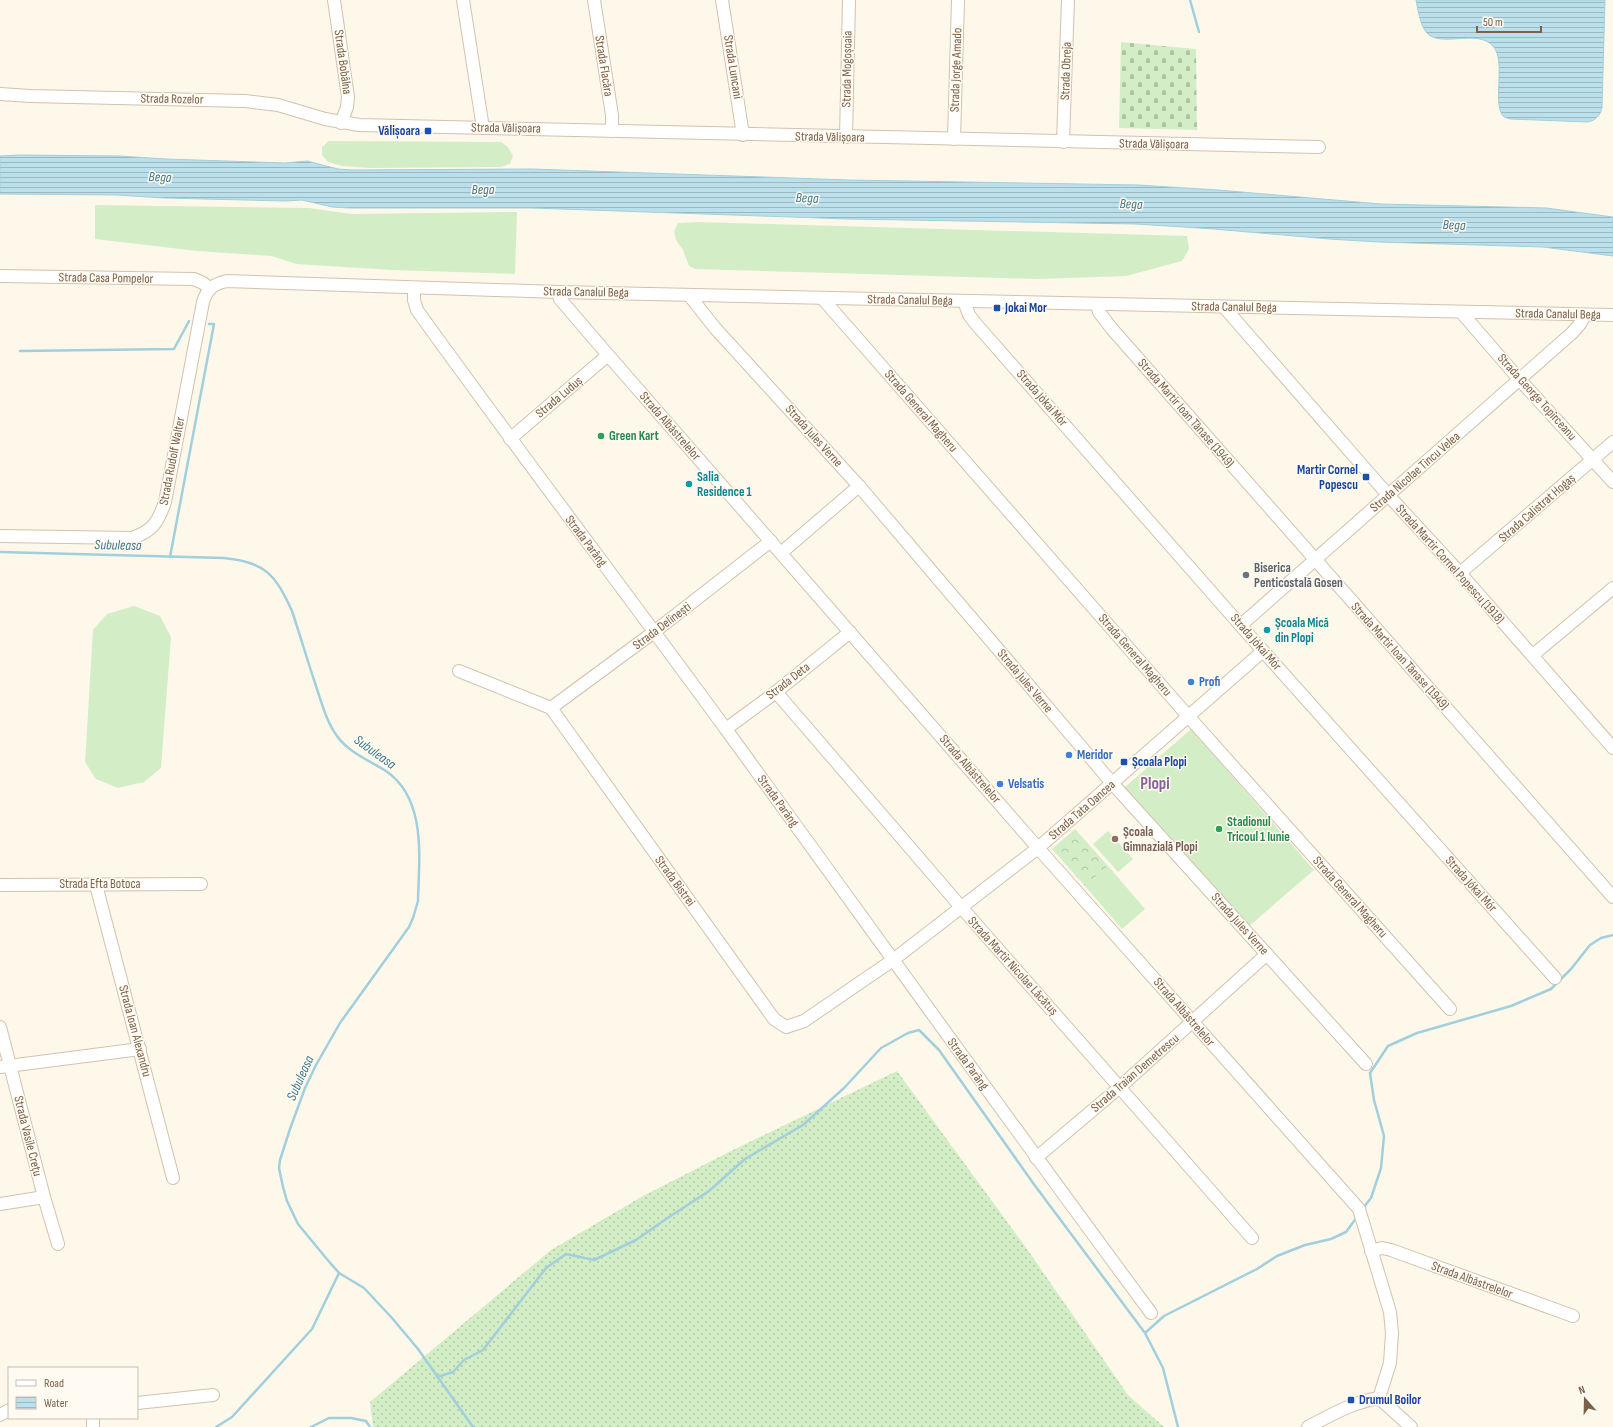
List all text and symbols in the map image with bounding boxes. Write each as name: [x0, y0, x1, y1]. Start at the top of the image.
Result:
scale bar: [1477, 8, 1541, 34]
text: 50 m: [1483, 15, 1503, 30]
street label: Strada Jorge Amado: [947, 28, 965, 112]
street label: Strada Bobâlna: [331, 29, 355, 95]
street label: Strada Mogoșoaia: [838, 31, 856, 107]
street label: Strada Flacăra: [591, 34, 617, 98]
street label: Strada Luncani: [720, 34, 746, 100]
street label: Strada Obreja: [1057, 42, 1075, 100]
street label: Strada Rozelor: [140, 90, 204, 108]
street label: Strada Vălișoara: [471, 119, 541, 137]
place label: Vălișoara: [378, 123, 420, 139]
marker: Vălișoara: [423, 126, 433, 136]
street label: Strada Vălișoara: [795, 128, 865, 146]
street label: Strada Vălișoara: [1119, 135, 1189, 153]
water label: Bega: [148, 168, 172, 186]
water label: Bega: [472, 181, 495, 198]
water label: Bega: [795, 189, 819, 207]
water label: Bega: [1119, 195, 1143, 213]
water label: Bega: [1442, 216, 1466, 234]
street label: Strada Casa Pompelor: [59, 269, 154, 287]
street label: Strada Canalul Bega: [543, 283, 629, 301]
street label: Strada Canalul Bega: [867, 291, 953, 309]
street label: Strada Canalul Bega: [1191, 298, 1277, 316]
place label: Jokai Mor: [1004, 300, 1047, 316]
marker: Jokai Mor: [992, 303, 1002, 313]
street label: Strada Canalul Bega: [1515, 305, 1601, 323]
street label: Strada George Topîrceanu: [1494, 350, 1580, 444]
street label: Strada Martir Ioan Tănase (1949): [1134, 355, 1238, 471]
street label: Strada Jókai Mór: [1013, 366, 1071, 430]
street label: Strada General Magheru: [881, 367, 961, 455]
street label: Strada Luduș: [532, 373, 586, 421]
street label: Strada Albăstrelelor: [636, 388, 704, 464]
street label: Strada Jules Verne: [782, 402, 846, 470]
street label: Strada Rudolf Walter: [156, 415, 188, 506]
place label: Green Kart: [609, 428, 659, 444]
street label: Strada Nicolae Tincu Velea: [1367, 429, 1463, 515]
marker: Green Kart: [596, 431, 606, 441]
place label: Martir Cornel Popescu: [1297, 462, 1358, 493]
place label: Salia Residence 1: [697, 469, 752, 500]
street label: Strada Calistrat Hogaș: [1495, 470, 1579, 546]
marker: Martir Cornel Popescu: [1361, 472, 1371, 482]
marker: Salia Residence 1: [684, 479, 694, 489]
street label: Strada Martir Cornel Popescu (1918): [1392, 501, 1508, 627]
street label: Strada Parâng: [562, 512, 610, 570]
water label: Subuleasa: [94, 536, 142, 554]
place label: Biserica Penticostală Gosen: [1254, 560, 1343, 591]
marker: Biserica Penticostală Gosen: [1241, 570, 1251, 580]
street label: Strada Delinești: [630, 599, 694, 653]
street label: Strada Martir Ioan Tănase (1949): [1348, 599, 1453, 713]
street label: Strada Jókai Mór: [1227, 610, 1285, 674]
street label: Strada General Magheru: [1095, 611, 1175, 699]
place label: Școala Mică din Plopi: [1275, 615, 1329, 646]
marker: Școala Mică din Plopi: [1262, 625, 1272, 635]
street label: Strada Jules Verne: [994, 646, 1056, 716]
street label: Strada Deta: [763, 659, 813, 703]
place label: Profi: [1199, 674, 1220, 690]
marker: Profi: [1186, 677, 1196, 687]
water label: Subuleasa: [351, 731, 399, 773]
street label: Strada Albăstrelelor: [936, 731, 1004, 807]
place label: Meridor: [1077, 747, 1113, 763]
marker: Meridor: [1064, 750, 1074, 760]
place label: Școala Plopi: [1132, 754, 1187, 770]
marker: Școala Plopi: [1119, 757, 1129, 767]
street label: Strada Parâng: [754, 772, 802, 830]
district label: Plopi: [1140, 774, 1170, 794]
place label: Velsatis: [1008, 776, 1044, 792]
street label: Strada Tata Oancea: [1045, 777, 1119, 843]
marker: Velsatis: [995, 779, 1005, 789]
place label: Stadionul Tricoul 1 Iunie: [1227, 814, 1290, 845]
place label: Școala Gimnazială Plopi: [1123, 824, 1198, 855]
marker: Stadionul Tricoul 1 Iunie: [1214, 824, 1224, 834]
marker: Școala Gimnazială Plopi: [1110, 834, 1120, 844]
street label: Strada Bistrei: [651, 853, 699, 909]
street label: Strada General Magheru: [1309, 853, 1391, 941]
street label: Strada Jókai Mór: [1442, 853, 1501, 916]
street label: Strada Efta Botoca: [59, 876, 141, 892]
street label: Strada Jules Verne: [1208, 890, 1272, 958]
street label: Strada Martir Nicolae Lăcătuș: [964, 913, 1062, 1019]
street label: Strada Albăstrelelor: [1150, 974, 1218, 1050]
street label: Strada Ioan Alexandru: [115, 983, 155, 1079]
street label: Strada Traian Demetrescu: [1088, 1030, 1182, 1116]
street label: Strada Parâng: [944, 1035, 992, 1093]
water label: Subuleasa: [283, 1053, 318, 1103]
street label: Strada Vasile Crețu: [10, 1094, 46, 1178]
street label: Strada Albăstrelelor: [1429, 1258, 1515, 1302]
legend: [8, 1367, 138, 1419]
text: Road: [44, 1376, 64, 1391]
north arrow: [1565, 1379, 1605, 1419]
text: N: [1577, 1383, 1587, 1397]
place label: Drumul Boilor: [1359, 1392, 1421, 1408]
marker: Drumul Boilor: [1346, 1395, 1356, 1405]
text: Water: [44, 1396, 68, 1411]

